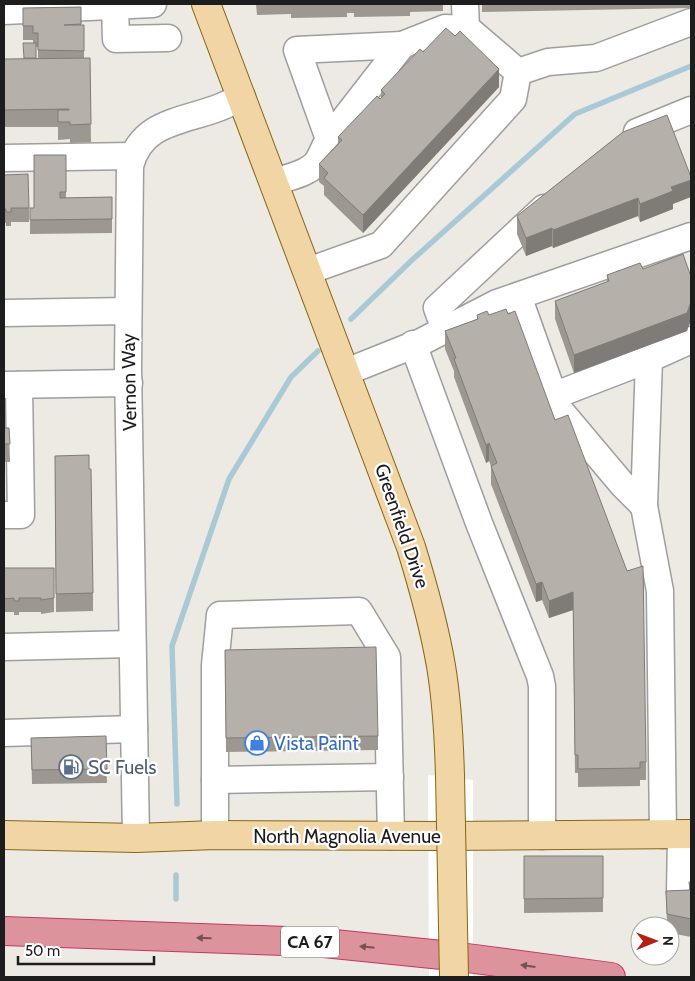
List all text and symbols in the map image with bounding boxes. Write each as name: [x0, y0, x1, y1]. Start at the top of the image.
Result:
street label: Vernon Way: [117, 333, 141, 431]
street label: Greenfield Drive: [370, 461, 434, 592]
shop icon: Vista Paint: [244, 730, 270, 756]
place label: Vista Paint: [274, 732, 359, 755]
fuel station icon: SC Fuels: [58, 754, 84, 780]
place label: SC Fuels: [88, 756, 156, 779]
street label: North Magnolia Avenue: [253, 825, 441, 848]
north arrow: [630, 916, 680, 966]
road number: CA 67: [281, 926, 339, 958]
one-way arrow: [196, 933, 212, 941]
scale bar: [18, 934, 154, 966]
text: N: [659, 936, 677, 946]
text: 50 m: [25, 942, 60, 960]
one-way arrow: [358, 943, 374, 951]
one-way arrow: [520, 962, 536, 970]

